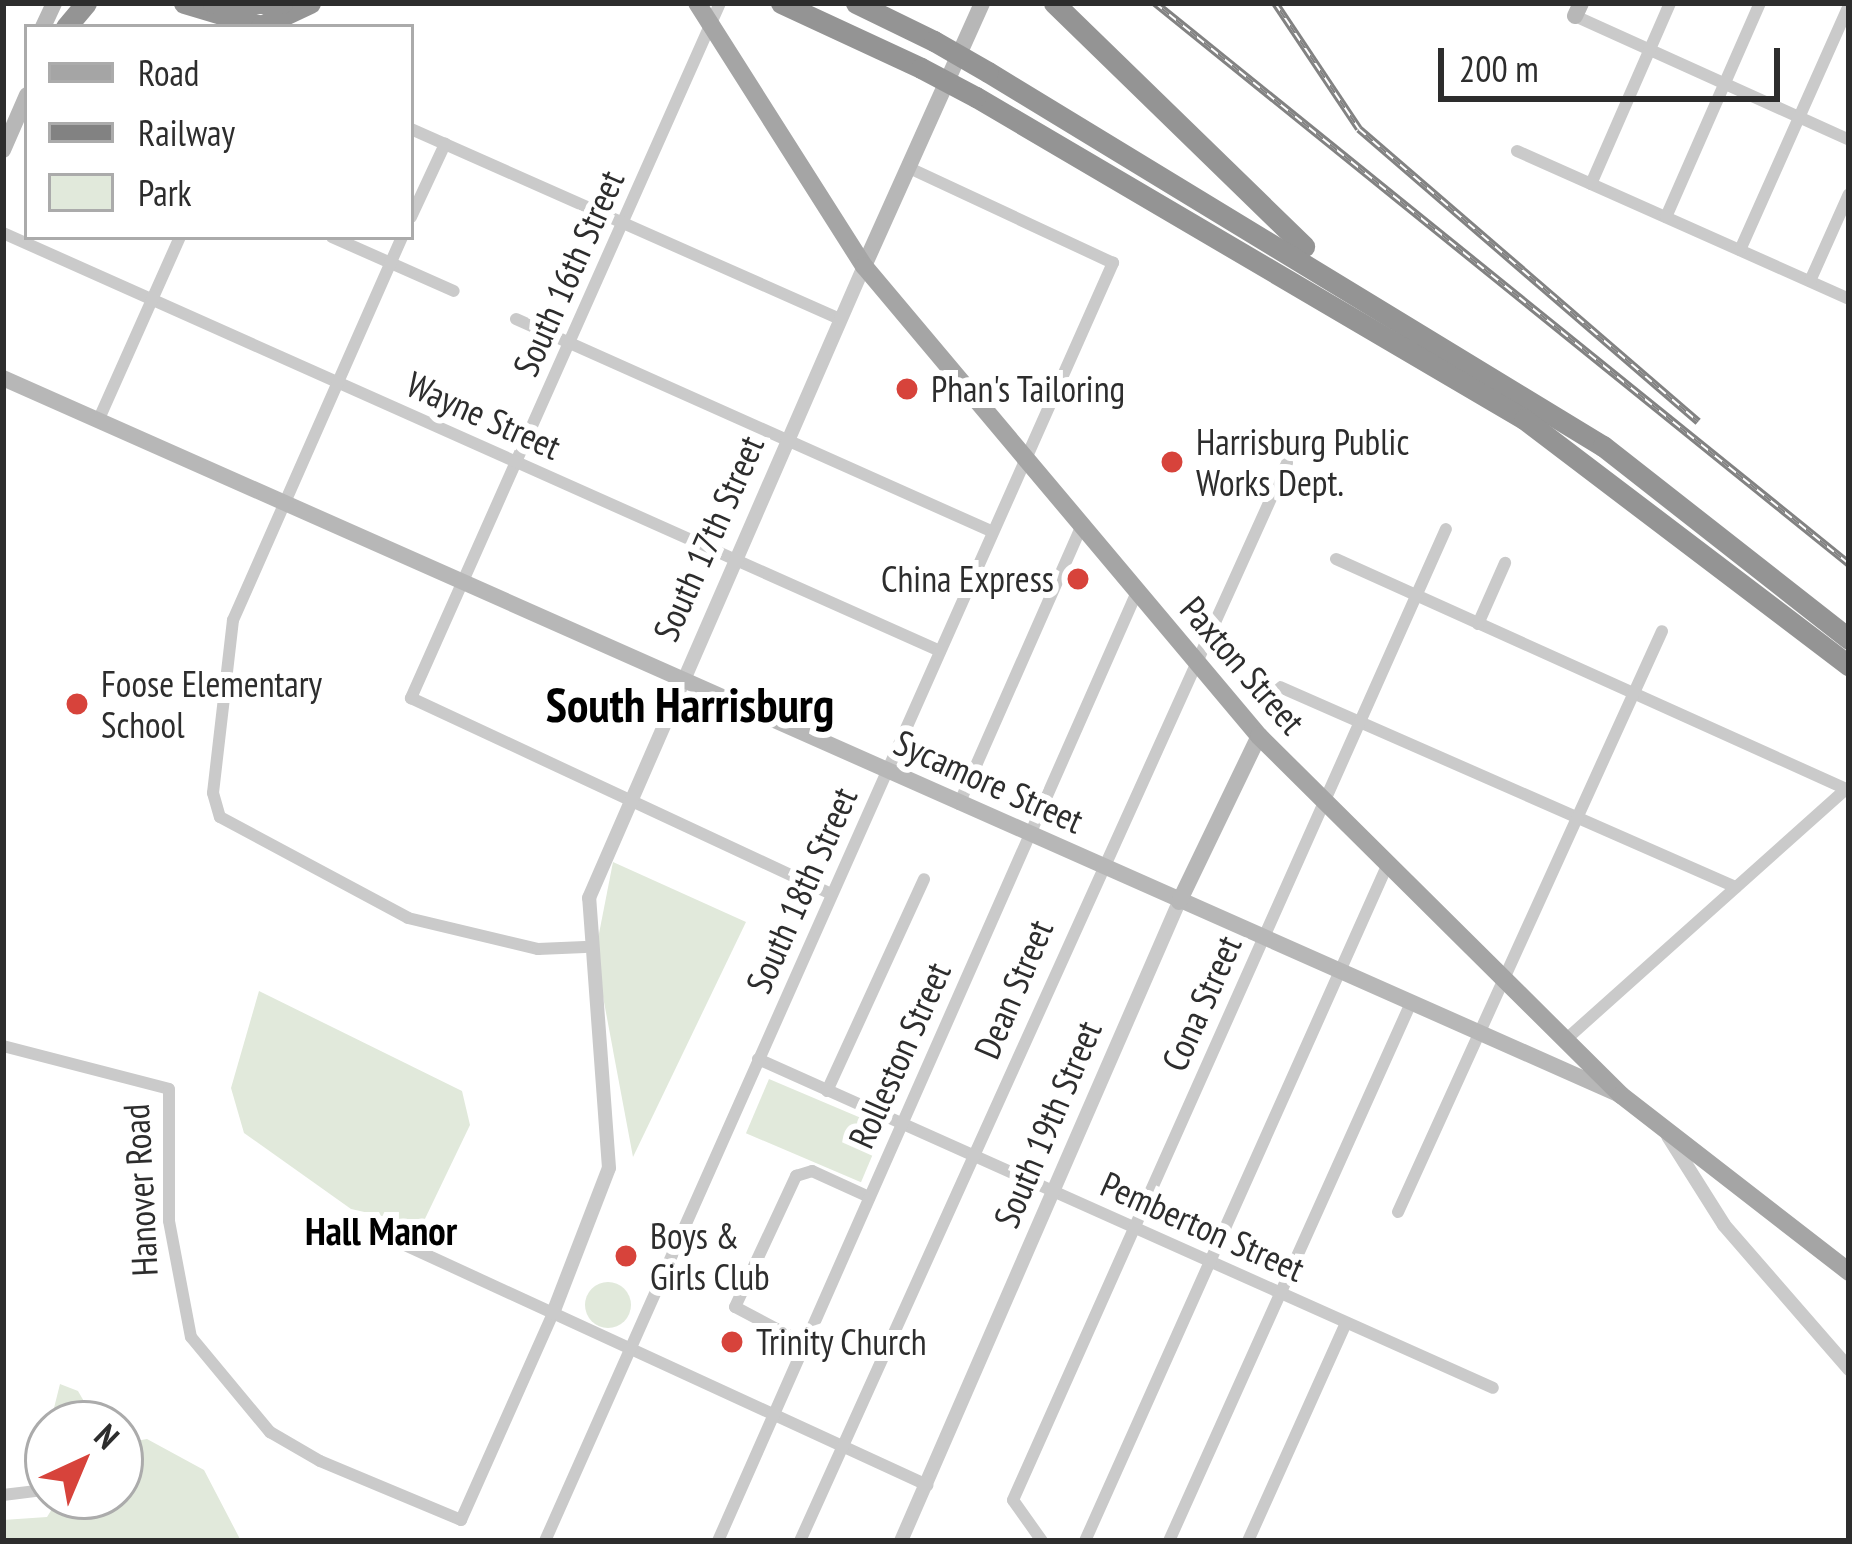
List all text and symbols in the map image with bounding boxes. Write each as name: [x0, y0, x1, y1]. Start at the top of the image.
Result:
legend: [24, 24, 414, 240]
scale bar: [1444, 24, 1786, 98]
text: 200 m: [1459, 45, 1539, 92]
text: Road: [138, 49, 199, 96]
text: Railway: [138, 109, 235, 156]
street label: South 16th Street: [503, 164, 633, 382]
text: Park: [138, 169, 192, 216]
street label: Wayne Street: [400, 362, 568, 468]
place label: Phan's Tailoring: [931, 367, 1126, 411]
marker: Phan's Tailoring: [894, 376, 920, 402]
place label: Harrisburg Public Works Dept.: [1196, 419, 1409, 504]
street label: South 17th Street: [644, 429, 772, 647]
marker: Harrisburg Public Works Dept.: [1159, 449, 1185, 475]
place label: China Express: [881, 557, 1054, 601]
marker: China Express: [1065, 566, 1091, 592]
street label: Paxton Street: [1172, 588, 1314, 742]
place label: Foose Elementary School: [101, 661, 322, 746]
district label: South Harrisburg: [546, 676, 834, 734]
marker: Foose Elementary School: [64, 691, 90, 717]
street label: Sycamore Street: [888, 720, 1090, 842]
street label: South 18th Street: [736, 781, 866, 999]
street label: Dean Street: [965, 913, 1061, 1065]
street label: Cona Street: [1152, 929, 1250, 1077]
street label: Rolleston Street: [839, 956, 959, 1154]
street label: South 19th Street: [984, 1014, 1110, 1234]
street label: Hanover Road: [114, 1103, 166, 1277]
street label: Pemberton Street: [1095, 1162, 1311, 1290]
district label: Hall Manor: [305, 1208, 457, 1254]
place label: Boys & Girls Club: [650, 1213, 770, 1298]
marker: Boys & Girls Club: [613, 1243, 639, 1269]
place label: Trinity Church: [756, 1320, 928, 1364]
marker: Trinity Church: [719, 1329, 745, 1355]
north arrow: [24, 1400, 144, 1520]
text: N: [86, 1414, 129, 1458]

